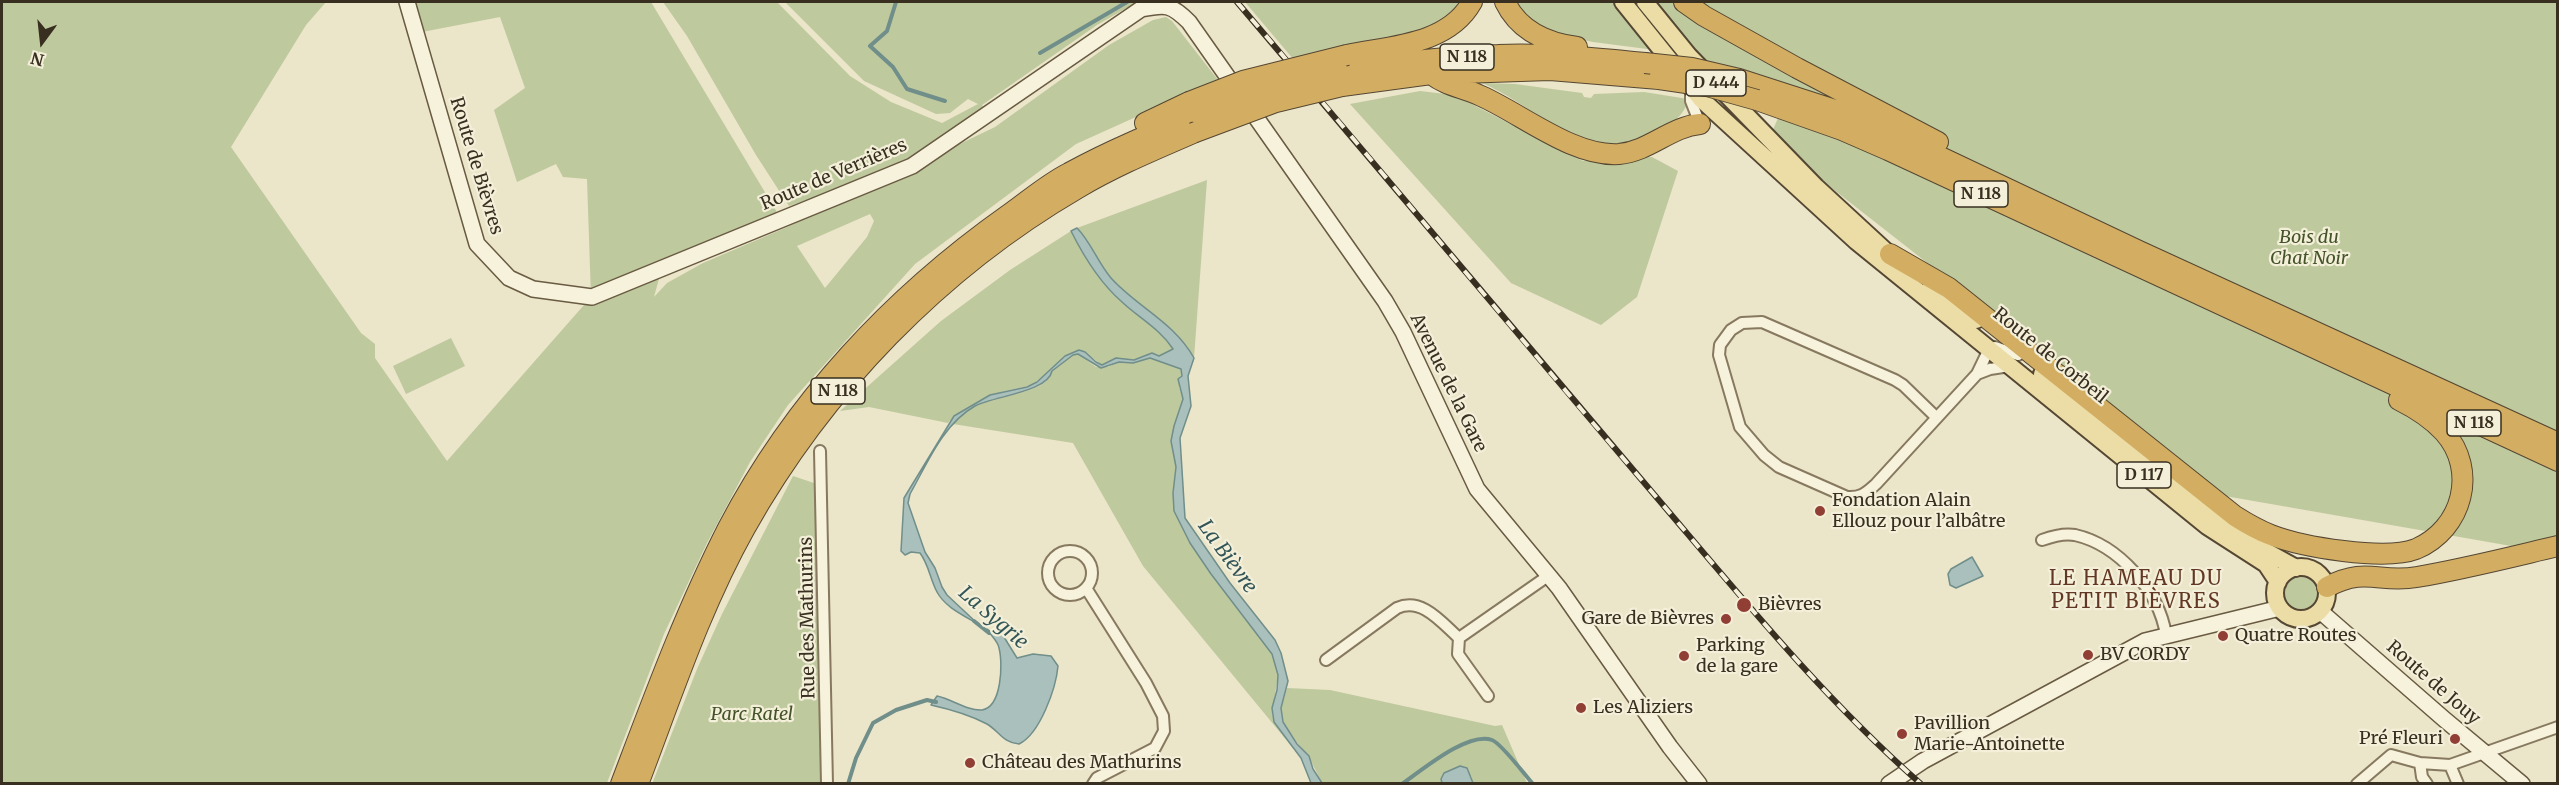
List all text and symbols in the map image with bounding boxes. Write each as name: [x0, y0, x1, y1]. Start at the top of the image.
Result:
north arrow: [12, 12, 72, 72]
road number: N 118: [1440, 44, 1494, 70]
text: N: [29, 48, 46, 71]
road number: D 444: [1686, 70, 1746, 96]
street label: Route de Bièvres: [445, 95, 507, 237]
street label: Route de Verrières: [758, 134, 910, 216]
road number: N 118: [1954, 181, 2008, 207]
park label: Bois du Chat Noir: [2270, 227, 2348, 270]
street label: Route de Corbeil: [1988, 303, 2112, 409]
street label: Avenue de la Gare: [1405, 310, 1491, 456]
road number: N 118: [811, 378, 865, 404]
road number: N 118: [2447, 410, 2501, 436]
road number: D 117: [2117, 462, 2171, 488]
place label: Fondation Alain Ellouz pour l’albâtre: [1832, 490, 2005, 532]
marker: Fondation Alain Ellouz pour l’albâtre: [1813, 504, 1827, 518]
water label: La Bièvre: [1192, 516, 1262, 598]
street label: Rue des Mathurins: [796, 537, 820, 699]
district label: LE HAMEAU DU PETIT BIÈVRES: [2049, 567, 2223, 614]
water label: La Sygrie: [953, 581, 1033, 655]
place label: Bièvres: [1758, 594, 1822, 616]
marker: Bièvres: [1735, 596, 1753, 614]
place label: Gare de Bièvres: [1582, 608, 1714, 630]
marker: Gare de Bièvres: [1719, 612, 1733, 626]
place label: Quatre Routes: [2235, 625, 2357, 647]
marker: Quatre Routes: [2216, 629, 2230, 643]
place label: Parking de la gare: [1696, 635, 1778, 678]
street label: Route de Jouy: [2382, 636, 2484, 730]
place label: BV CORDY: [2100, 644, 2190, 666]
marker: BV CORDY: [2081, 648, 2095, 662]
marker: Parking de la gare: [1677, 649, 1691, 663]
place label: Les Aliziers: [1593, 697, 1693, 719]
marker: Les Aliziers: [1574, 701, 1588, 715]
park label: Parc Ratel: [711, 704, 793, 726]
place label: Pavillion Marie-Antoinette: [1914, 713, 2065, 756]
marker: Pavillion Marie-Antoinette: [1895, 727, 1909, 741]
place label: Pré Fleuri: [2359, 728, 2443, 750]
marker: Pré Fleuri: [2448, 732, 2462, 746]
place label: Château des Mathurins: [982, 752, 1181, 774]
marker: Château des Mathurins: [963, 756, 977, 770]

